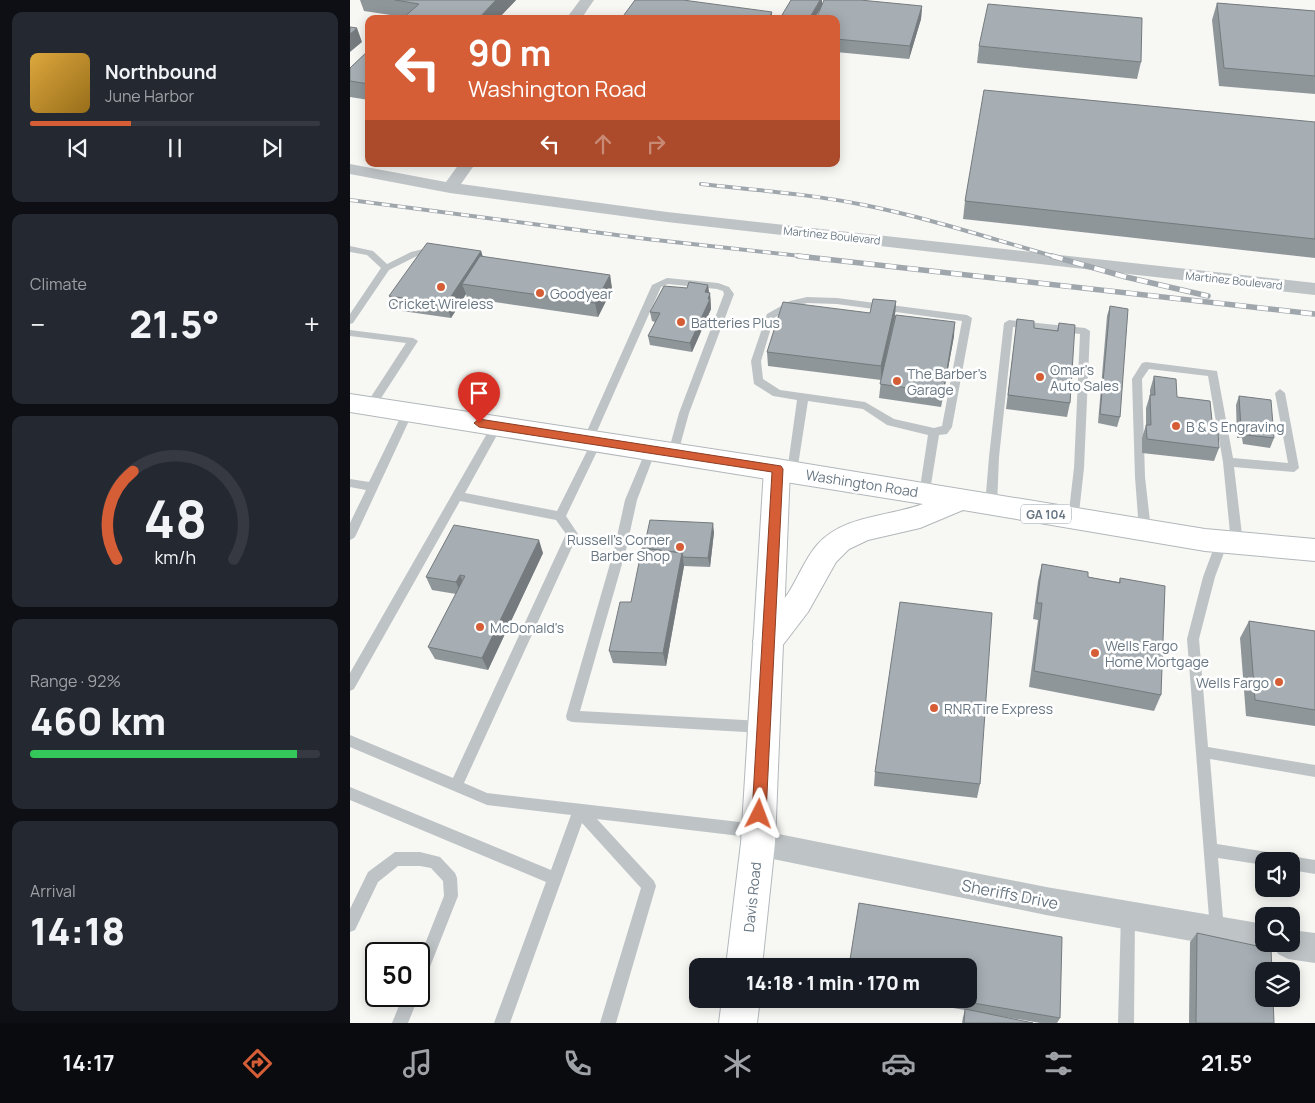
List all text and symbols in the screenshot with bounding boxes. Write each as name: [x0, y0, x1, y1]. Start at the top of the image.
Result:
text: 90 m: [468, 29, 551, 77]
icon: left: [385, 35, 450, 100]
text: Northbound: [105, 59, 217, 85]
text: Washington Road: [468, 74, 647, 104]
text: June Harbor: [105, 85, 194, 107]
icon: left: [536, 130, 564, 158]
icon: ahead: [589, 130, 617, 158]
icon: right: [642, 130, 670, 158]
icon: previous: [64, 134, 92, 162]
icon: pause: [161, 134, 189, 162]
icon: next: [258, 134, 286, 162]
street label: Martinez Boulevard: [783, 222, 881, 248]
street label: Martinez Boulevard: [1185, 267, 1283, 293]
text: Climate: [30, 273, 87, 295]
marker: Cricket Wireless: [435, 281, 447, 293]
place label: Goodyear: [550, 284, 613, 303]
marker: Goodyear: [534, 287, 546, 299]
place label: Cricket Wireless: [389, 294, 493, 313]
text: 21.5°: [129, 297, 220, 349]
text: −: [30, 305, 45, 343]
text: +: [304, 305, 320, 343]
place label: Batteries Plus: [691, 313, 780, 332]
marker: Batteries Plus: [675, 316, 687, 328]
place label: Omar's Auto Sales: [1050, 360, 1119, 395]
place label: The Barber’s Garage: [907, 364, 987, 399]
marker: Omar's Auto Sales: [1034, 371, 1046, 383]
pin: [458, 372, 500, 423]
marker: The Barber’s Garage: [891, 375, 903, 387]
icon: arrive: [465, 379, 493, 407]
place label: B & S Engraving: [1186, 417, 1285, 436]
marker: B & S Engraving: [1170, 420, 1182, 432]
street label: Washington Road: [804, 465, 920, 501]
text: 48: [143, 483, 207, 554]
road number: GA 104: [1021, 504, 1071, 524]
place label: Russell's Corner Barber Shop: [567, 530, 670, 565]
marker: Russell's Corner Barber Shop: [674, 541, 686, 553]
text: km/h: [154, 545, 196, 569]
place label: McDonald's: [490, 618, 564, 637]
marker: McDonald's: [474, 621, 486, 633]
place label: Wells Fargo Home Mortgage: [1105, 636, 1209, 671]
marker: Wells Fargo Home Mortgage: [1089, 647, 1101, 659]
text: Range · 92%: [30, 670, 121, 692]
place label: Wells Fargo: [1196, 673, 1269, 692]
marker: Wells Fargo: [1273, 676, 1285, 688]
text: 460 km: [30, 694, 166, 746]
place label: RNR Tire Express: [944, 699, 1053, 718]
marker: RNR Tire Express: [928, 702, 940, 714]
position arrow: [732, 787, 784, 839]
map controls: [1255, 852, 1300, 1007]
button: sound: [1255, 852, 1300, 897]
street label: Davis Road: [739, 861, 765, 933]
street label: Sheriffs Drive: [960, 874, 1060, 914]
text: Arrival: [30, 880, 76, 902]
text: 14:18: [30, 904, 125, 956]
button: search: [1255, 907, 1300, 952]
speed limit sign: 50: [365, 942, 430, 1007]
button: layers: [1255, 962, 1300, 1007]
text: 14:18 · 1 min · 170 m: [746, 970, 920, 996]
icon: directions: [240, 1046, 275, 1081]
icon: music: [400, 1046, 435, 1081]
icon: phone: [560, 1046, 595, 1081]
icon: climate: [720, 1046, 755, 1081]
icon: car: [881, 1046, 916, 1081]
icon: filters: [1041, 1046, 1076, 1081]
text: 14:17: [63, 1048, 115, 1078]
text: 21.5°: [1201, 1048, 1252, 1078]

